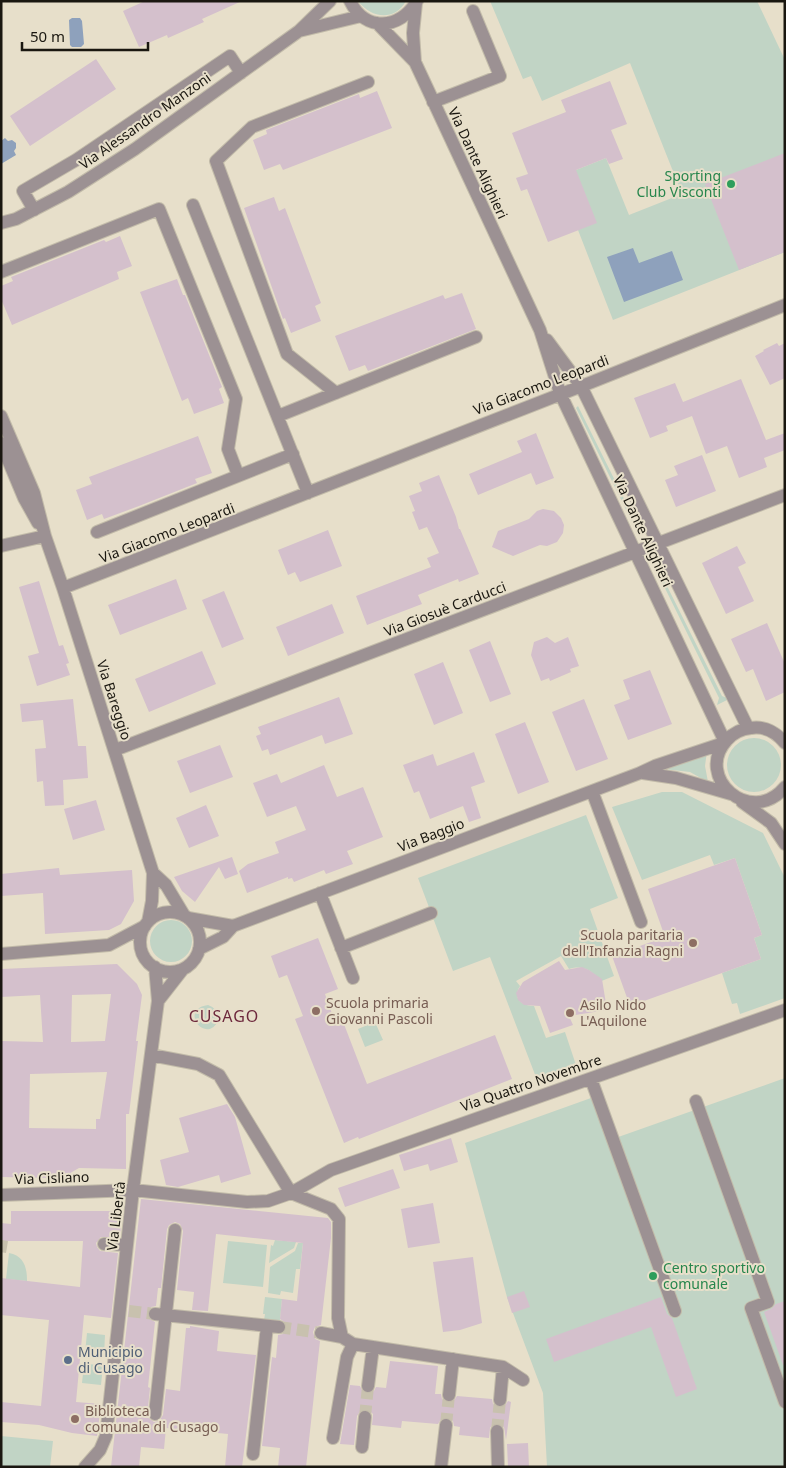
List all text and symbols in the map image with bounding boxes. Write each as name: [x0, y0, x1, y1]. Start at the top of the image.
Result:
scale bar: [22, 20, 149, 52]
text: 50 m: [30, 26, 65, 46]
street label: Via Alessandro Manzoni: [75, 68, 214, 173]
street label: Via Dante Alighieri: [444, 104, 513, 222]
place label: Sporting Club Visconti: [636, 166, 721, 201]
marker: Sporting Club Visconti: [725, 178, 737, 190]
street label: Via Giacomo Leopardi: [470, 350, 611, 419]
street label: Via Dante Alighieri: [609, 472, 678, 590]
street label: Via Giacomo Leopardi: [96, 498, 237, 567]
street label: Via Giosuè Carducci: [381, 577, 509, 641]
street label: Via Bareggio: [93, 657, 136, 742]
street label: Via Baggio: [395, 813, 467, 856]
place label: Scuola paritaria dell'Infanzia Ragni: [562, 925, 683, 960]
marker: Scuola paritaria dell'Infanzia Ragni: [687, 937, 699, 949]
place label: Scuola primaria Giovanni Pascoli: [326, 993, 433, 1028]
place label: Asilo Nido L'Aquilone: [580, 995, 647, 1030]
district label: CUSAGO: [189, 1005, 259, 1027]
marker: Scuola primaria Giovanni Pascoli: [310, 1005, 322, 1017]
marker: Asilo Nido L'Aquilone: [564, 1007, 576, 1019]
street label: Via Quattro Novembre: [458, 1049, 604, 1116]
street label: Via Cisliano: [14, 1167, 90, 1188]
street label: Via Libertà: [102, 1180, 129, 1252]
place label: Centro sportivo comunale: [663, 1258, 765, 1293]
marker: Centro sportivo comunale: [647, 1270, 659, 1282]
place label: Municipio di Cusago: [78, 1342, 143, 1377]
marker: Municipio di Cusago: [62, 1354, 74, 1366]
place label: Biblioteca comunale di Cusago: [85, 1401, 219, 1436]
marker: Biblioteca comunale di Cusago: [69, 1413, 81, 1425]

